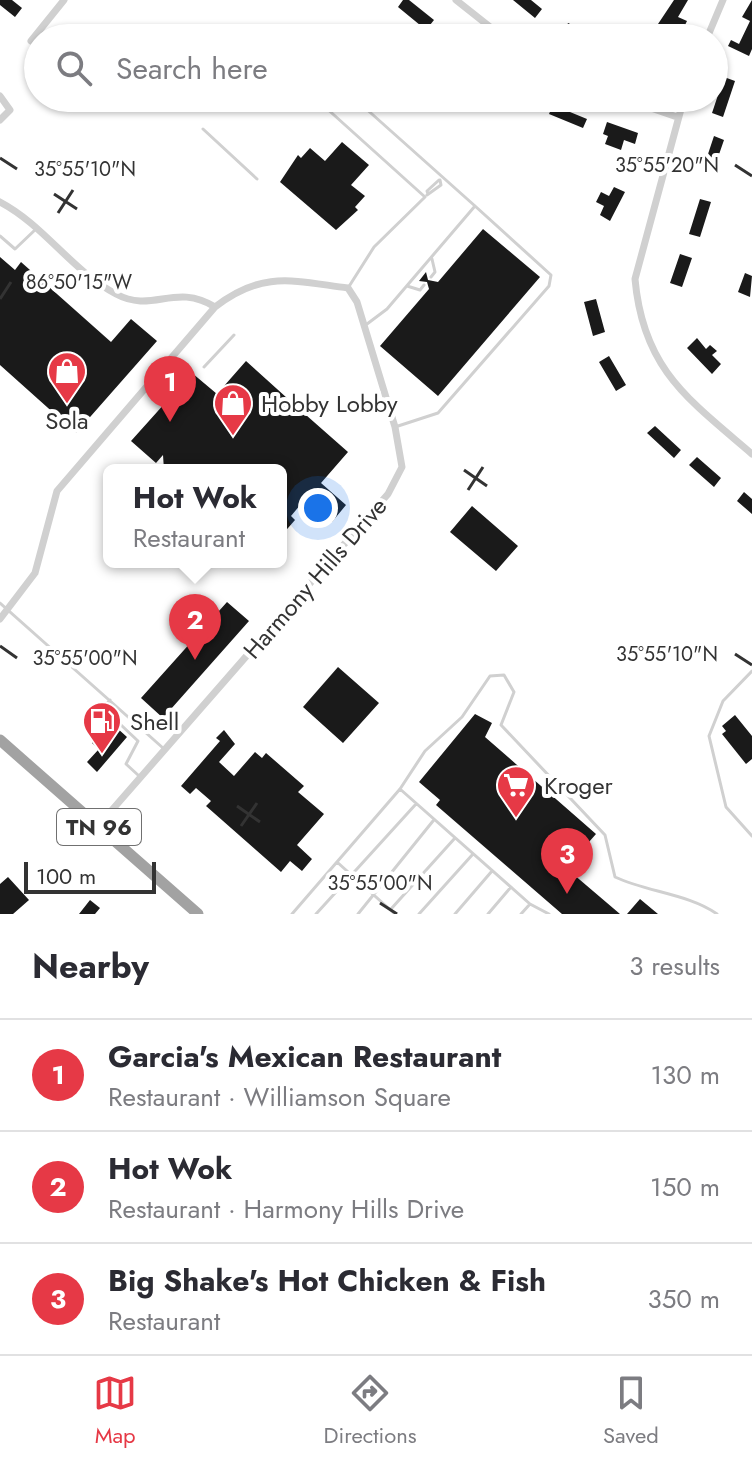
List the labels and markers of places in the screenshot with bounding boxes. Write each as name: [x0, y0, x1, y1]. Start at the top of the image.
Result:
shop icon: Sola: [46, 350, 88, 405]
pin: 1: [144, 356, 196, 422]
shop icon: Hobby Lobby: [212, 382, 254, 437]
place label: Hobby Lobby: [261, 386, 398, 421]
place label: Sola: [45, 403, 89, 438]
pin: 2: [169, 594, 221, 660]
fuel station icon: Shell: [81, 700, 123, 755]
place label: Shell: [130, 704, 179, 739]
supermarket icon: Kroger: [495, 764, 537, 819]
place label: Kroger: [544, 768, 614, 803]
pin: 3: [541, 828, 593, 894]

